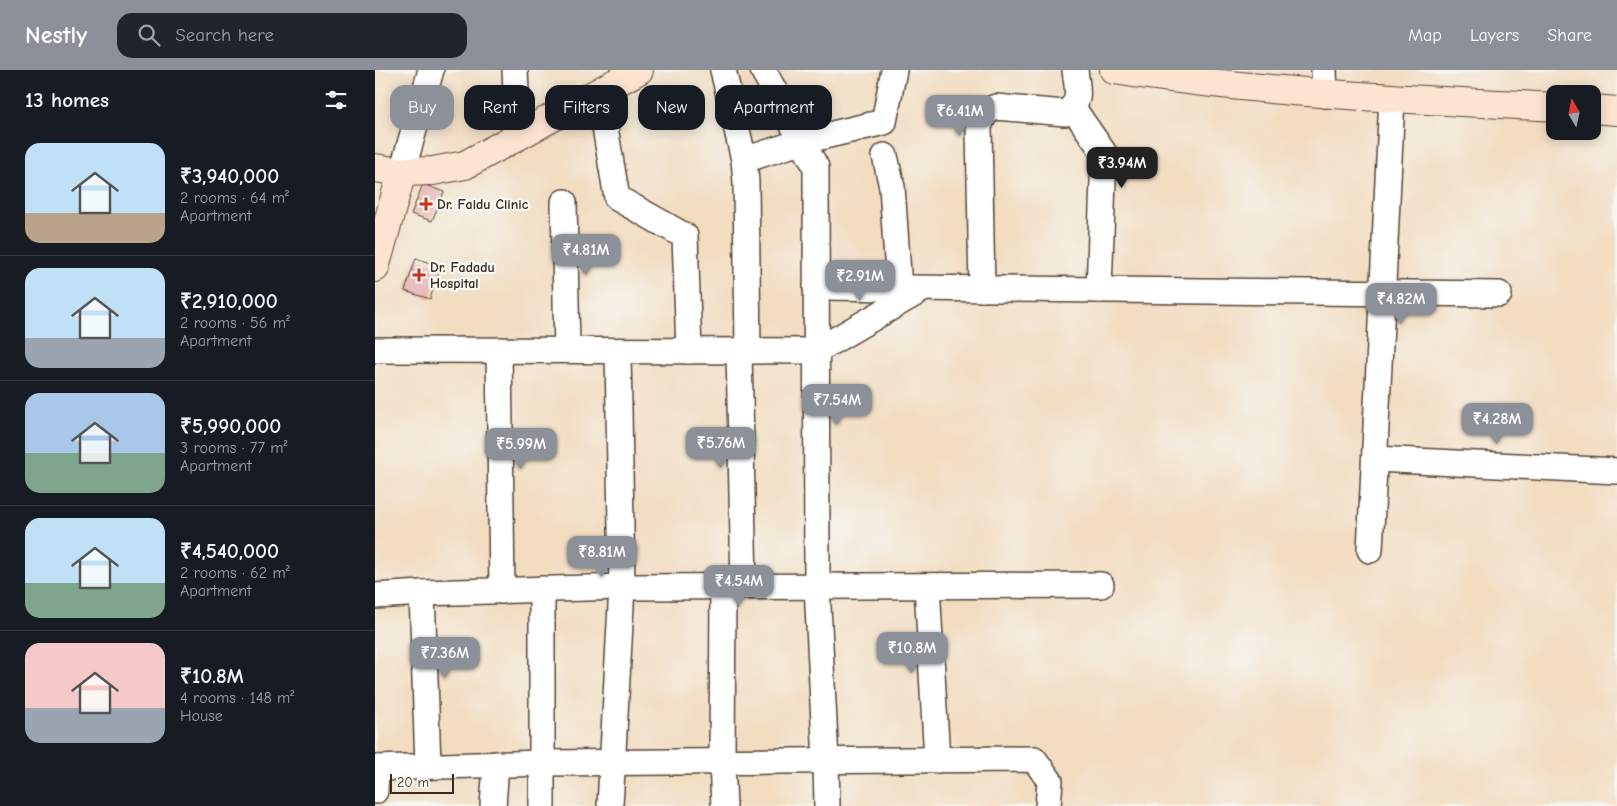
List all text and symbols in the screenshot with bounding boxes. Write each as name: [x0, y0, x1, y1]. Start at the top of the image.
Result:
search box: [117, 13, 467, 58]
text: Nestly: [25, 21, 87, 49]
icon: search: [135, 21, 163, 49]
text: Search here: [175, 24, 274, 46]
text: Map: [1408, 25, 1442, 46]
text: Layers: [1470, 25, 1519, 46]
text: Share: [1547, 25, 1592, 46]
chip: Buy: [390, 85, 454, 130]
chip: Rent: [464, 85, 535, 130]
chip: Filters: [545, 85, 628, 130]
chip: New: [638, 85, 705, 130]
chip: Apartment: [715, 85, 832, 130]
north arrow: [1546, 85, 1601, 140]
map controls: [1546, 85, 1601, 140]
icon: filters: [322, 86, 350, 114]
text: 13 homes: [25, 88, 109, 112]
pin: ₹6.41M: [919, 94, 1001, 137]
text: ₹6.41M: [936, 102, 984, 120]
pin: ₹3.94M: [1081, 146, 1163, 189]
text: ₹3.94M: [1098, 154, 1146, 172]
icon: home: [65, 163, 125, 223]
text: ₹3,940,000: [180, 164, 279, 188]
text: 2 rooms · 64 m²: [180, 189, 289, 207]
place label: Dr. Faldu Clinic: [437, 196, 529, 213]
marker: Dr. Faldu Clinic: [419, 197, 433, 211]
text: Apartment: [180, 207, 252, 225]
pin: ₹4.81M: [545, 234, 627, 276]
text: ₹4.81M: [563, 241, 609, 259]
place label: Dr. Fadadu Hospital: [430, 259, 495, 292]
pin: ₹2.91M: [819, 260, 901, 302]
text: ₹2.91M: [836, 267, 884, 285]
marker: Dr. Fadadu Hospital: [412, 268, 426, 282]
pin: ₹4.82M: [1360, 282, 1442, 325]
icon: home: [65, 288, 125, 348]
text: ₹2,910,000: [180, 289, 278, 313]
text: ₹4.82M: [1377, 290, 1425, 308]
text: 2 rooms · 56 m²: [180, 314, 290, 332]
text: Apartment: [180, 332, 252, 350]
pin: ₹7.54M: [796, 384, 878, 426]
text: ₹7.54M: [813, 391, 861, 409]
pin: ₹4.28M: [1456, 402, 1538, 445]
text: ₹4.28M: [1473, 410, 1521, 428]
icon: home: [65, 413, 125, 473]
text: ₹5,990,000: [180, 414, 281, 438]
pin: ₹5.76M: [680, 426, 762, 469]
pin: ₹5.99M: [480, 428, 562, 470]
text: ₹5.76M: [697, 434, 745, 452]
text: ₹5.99M: [496, 435, 546, 453]
text: 3 rooms · 77 m²: [180, 439, 288, 457]
text: Apartment: [180, 457, 252, 475]
pin: ₹8.81M: [561, 536, 643, 578]
icon: home: [65, 538, 125, 598]
text: ₹4,540,000: [180, 539, 279, 563]
text: ₹8.81M: [578, 543, 626, 561]
text: 2 rooms · 62 m²: [180, 564, 290, 582]
pin: ₹4.54M: [698, 564, 780, 607]
text: ₹4.54M: [715, 572, 763, 590]
text: Apartment: [180, 582, 252, 600]
pin: ₹10.8M: [871, 632, 953, 674]
pin: ₹7.36M: [404, 636, 486, 679]
text: ₹10.8M: [888, 639, 936, 657]
text: ₹7.36M: [421, 644, 469, 662]
icon: home: [65, 663, 125, 723]
text: ₹10.8M: [180, 664, 244, 688]
text: 4 rooms · 148 m²: [180, 689, 294, 707]
text: House: [180, 707, 223, 725]
scale bar: [390, 771, 454, 794]
text: 20 m: [397, 774, 429, 791]

